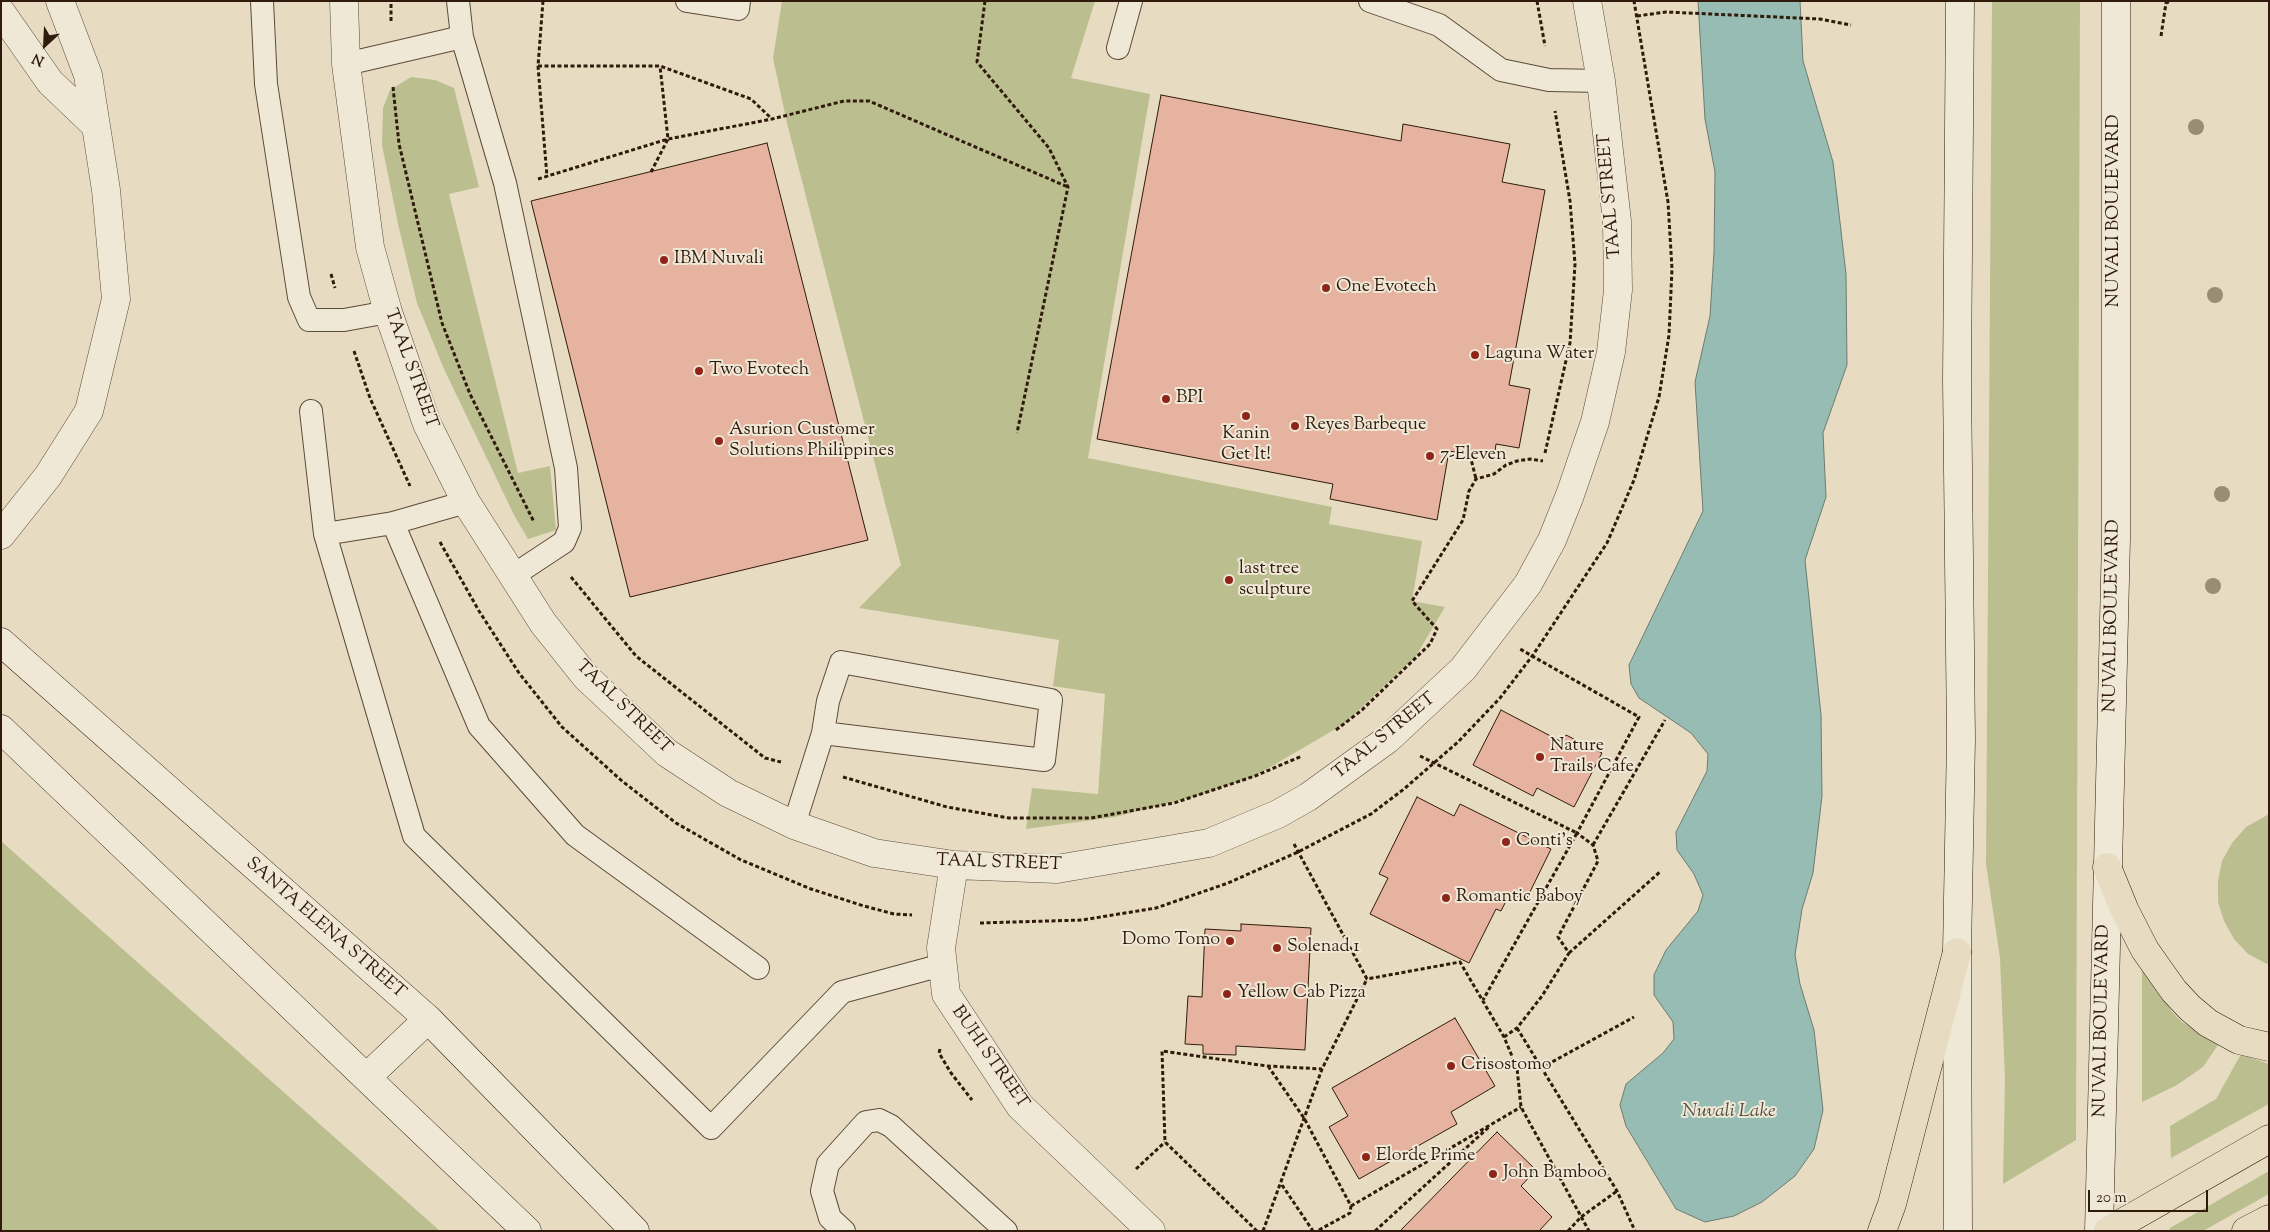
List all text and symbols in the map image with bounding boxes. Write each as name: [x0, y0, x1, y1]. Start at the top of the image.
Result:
north arrow: [20, 20, 70, 70]
text: N: [29, 47, 48, 70]
street label: NUVALI BOULEVARD: [2104, 114, 2126, 308]
street label: TAAL STREET: [1595, 132, 1627, 260]
place label: IBM Nuvali: [674, 249, 764, 271]
marker: IBM Nuvali: [658, 254, 670, 266]
place label: One Evotech: [1336, 277, 1437, 299]
marker: One Evotech: [1320, 282, 1332, 294]
street label: TAAL STREET: [378, 306, 442, 432]
place label: Laguna Water: [1485, 344, 1594, 366]
marker: Laguna Water: [1469, 349, 1481, 361]
place label: Two Evotech: [709, 360, 809, 382]
marker: Two Evotech: [693, 365, 705, 377]
place label: BPI: [1176, 388, 1203, 410]
marker: BPI: [1160, 393, 1172, 405]
marker: Kanin Get It!: [1240, 410, 1252, 422]
place label: Reyes Barbeque: [1305, 415, 1426, 437]
place label: Asurion Customer Solutions Philippines: [729, 420, 894, 462]
marker: Reyes Barbeque: [1289, 420, 1301, 432]
place label: Kanin Get It!: [1221, 424, 1271, 466]
marker: Asurion Customer Solutions Philippines: [713, 435, 725, 447]
place label: 7-Eleven: [1440, 445, 1507, 467]
marker: 7-Eleven: [1424, 450, 1436, 462]
street label: NUVALI BOULEVARD: [2101, 519, 2125, 713]
place label: last tree sculpture: [1239, 559, 1311, 602]
marker: last tree sculpture: [1223, 574, 1235, 586]
street label: TAAL STREET: [570, 657, 676, 759]
street label: TAAL STREET: [1329, 689, 1441, 785]
place label: Nature Trails Cafe: [1550, 736, 1634, 779]
marker: Nature Trails Cafe: [1534, 751, 1546, 763]
place label: Conti's: [1516, 831, 1573, 853]
marker: Conti's: [1500, 836, 1512, 848]
street label: TAAL STREET: [936, 851, 1062, 877]
street label: SANTA ELENA STREET: [241, 854, 409, 1004]
place label: Romantic Baboy: [1456, 887, 1583, 909]
marker: Romantic Baboy: [1440, 892, 1452, 904]
street label: NUVALI BOULEVARD: [2091, 924, 2115, 1118]
place label: Domo Tomo: [1122, 930, 1220, 952]
marker: Domo Tomo: [1224, 935, 1236, 947]
place label: Solenad 1: [1287, 937, 1360, 959]
marker: Solenad 1: [1271, 942, 1283, 954]
place label: Yellow Cab Pizza: [1237, 983, 1366, 1005]
marker: Yellow Cab Pizza: [1221, 988, 1233, 1000]
street label: BUHI STREET: [946, 1002, 1032, 1114]
place label: Crisostomo: [1461, 1055, 1552, 1077]
marker: Crisostomo: [1445, 1060, 1457, 1072]
water label: Nuvali Lake: [1682, 1102, 1776, 1124]
place label: Elorde Prime: [1376, 1146, 1475, 1168]
marker: Elorde Prime: [1360, 1151, 1372, 1163]
place label: John Bamboo: [1503, 1163, 1607, 1185]
marker: John Bamboo: [1487, 1168, 1499, 1180]
scale bar: [2090, 1180, 2210, 1212]
text: 20 m: [2096, 1188, 2127, 1209]

